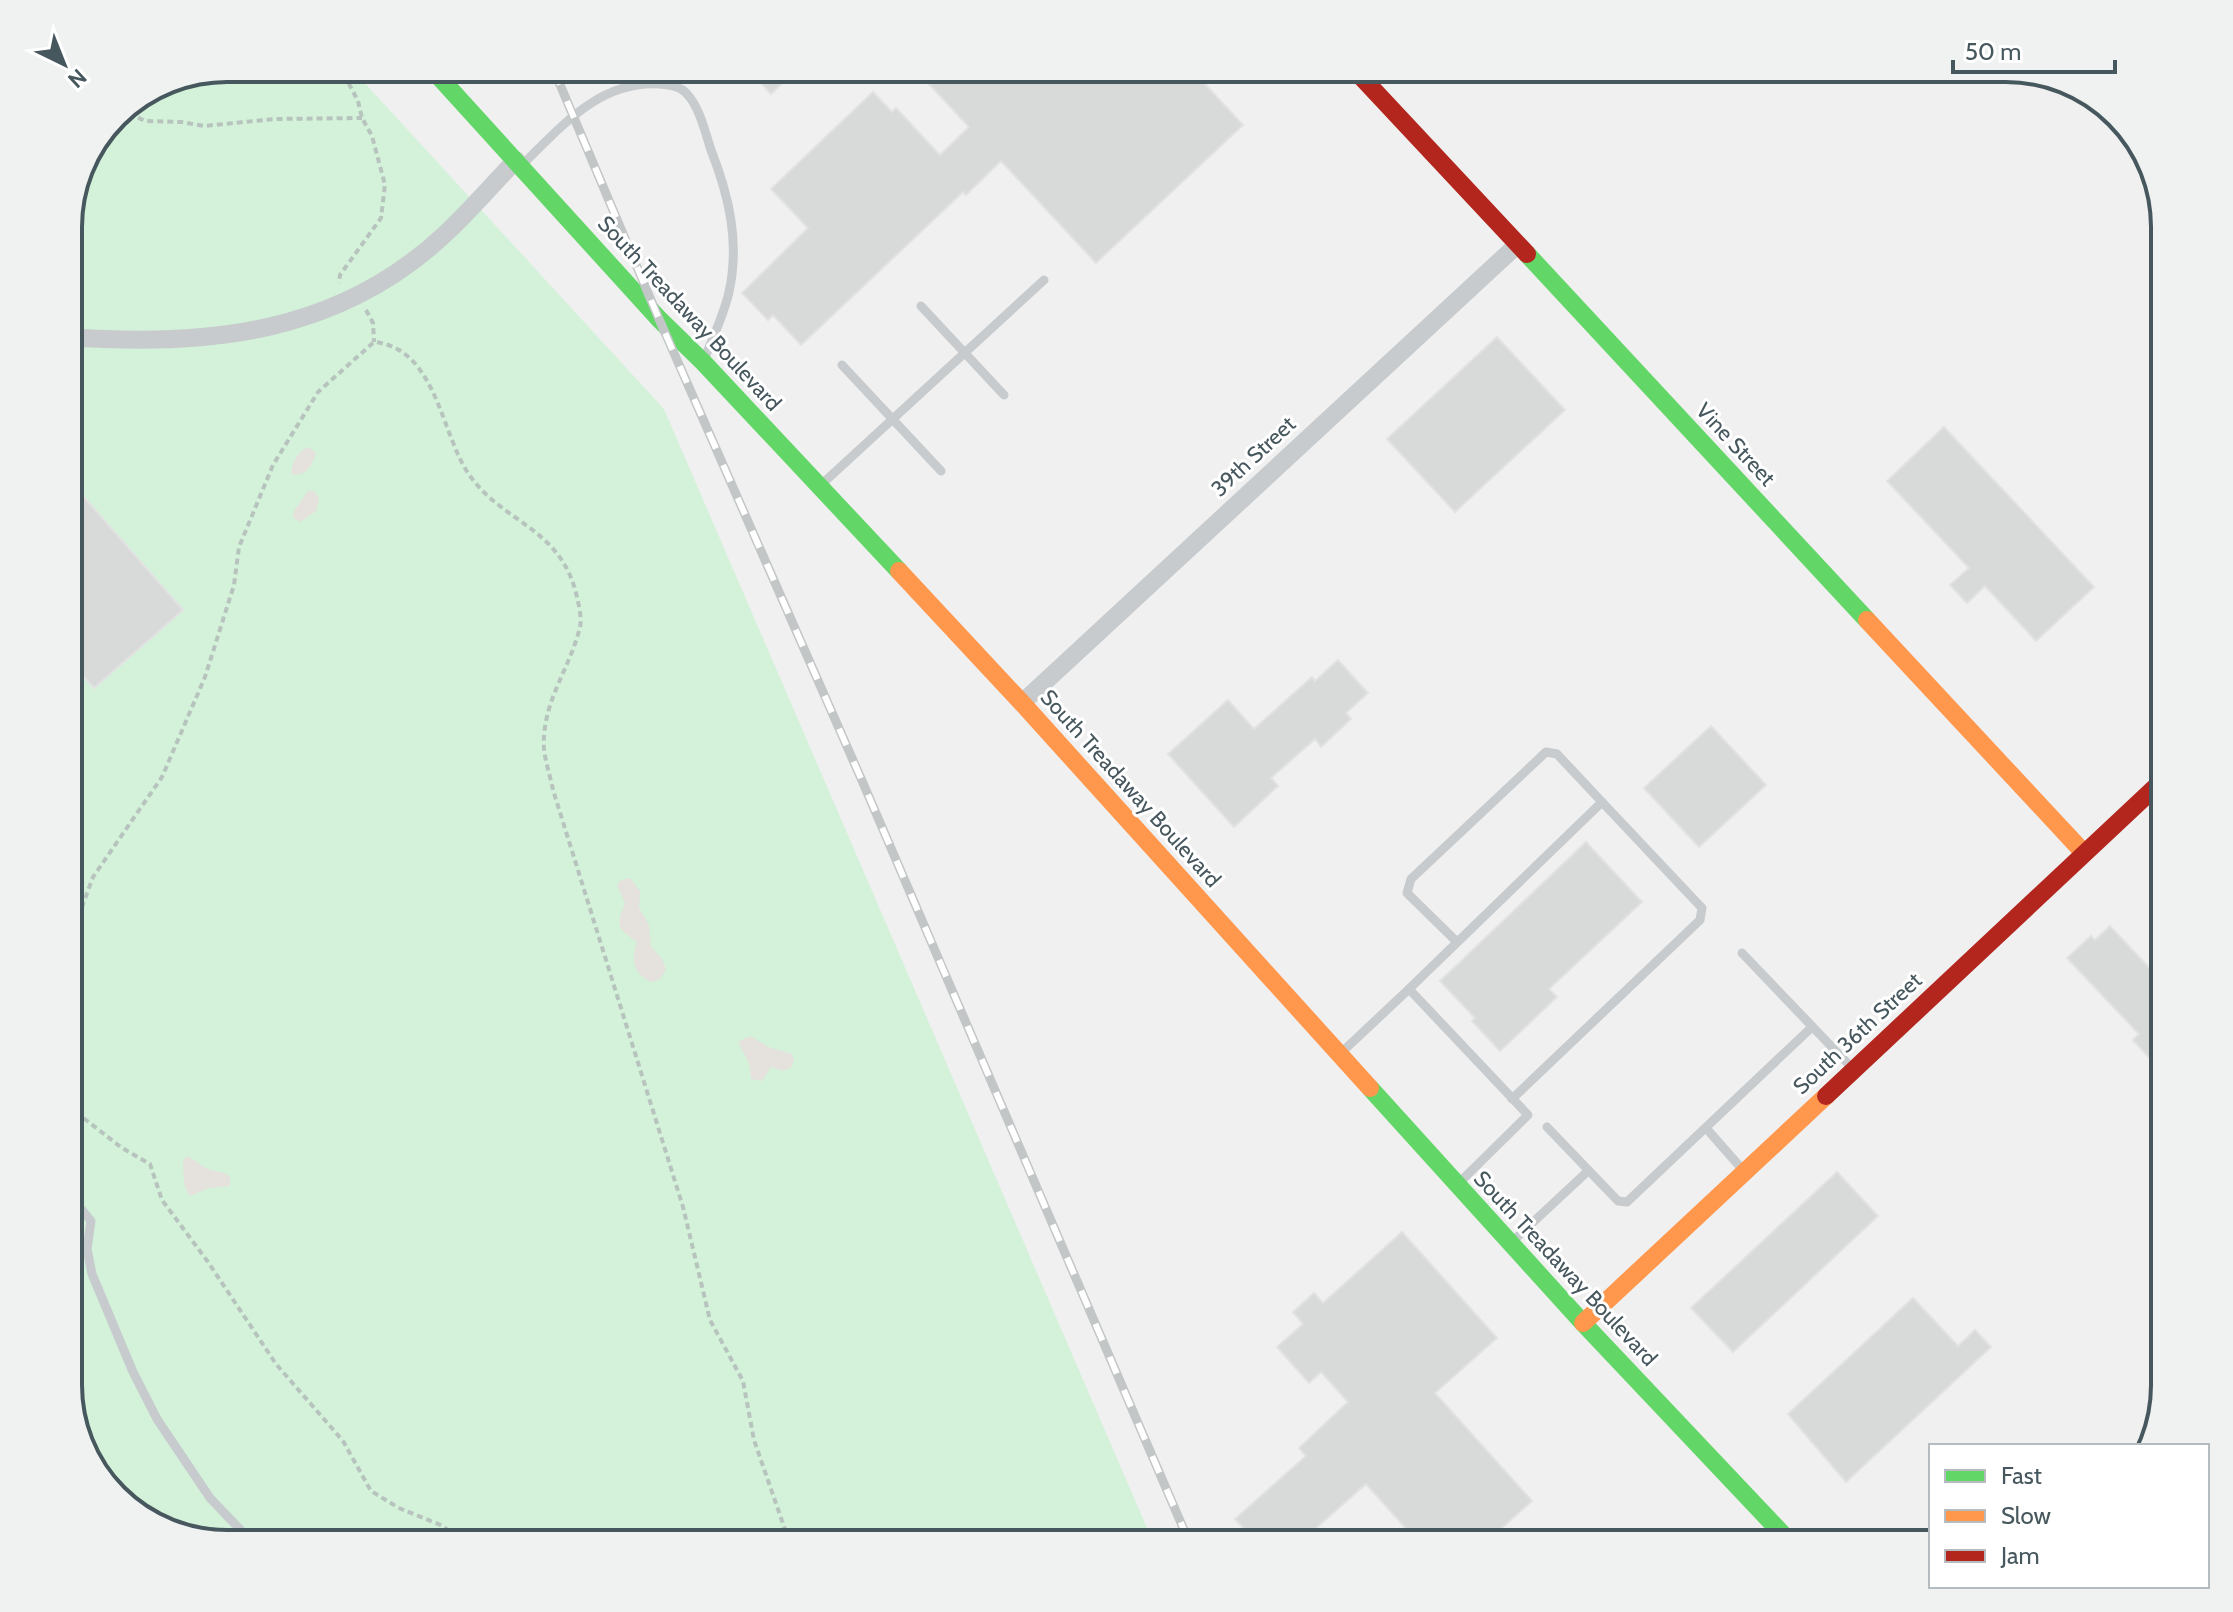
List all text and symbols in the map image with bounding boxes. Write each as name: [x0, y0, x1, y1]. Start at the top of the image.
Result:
north arrow: [24, 24, 104, 104]
scale bar: [1953, 24, 2115, 74]
text: 50 m: [1965, 37, 2021, 66]
text: N: [62, 63, 92, 93]
street label: South Treadaway Boulevard: [592, 210, 787, 416]
street label: Vine Street: [1690, 397, 1781, 492]
street label: 39th Street: [1206, 410, 1301, 502]
street label: South Treadaway Boulevard: [1035, 684, 1227, 893]
street label: South 36th Street: [1787, 966, 1928, 1100]
street label: South Treadaway Boulevard: [1468, 1165, 1663, 1371]
legend: [1929, 1444, 2209, 1588]
text: Fast: [2001, 1461, 2042, 1490]
text: Slow: [2001, 1501, 2051, 1530]
text: Jam: [2000, 1541, 2039, 1570]

